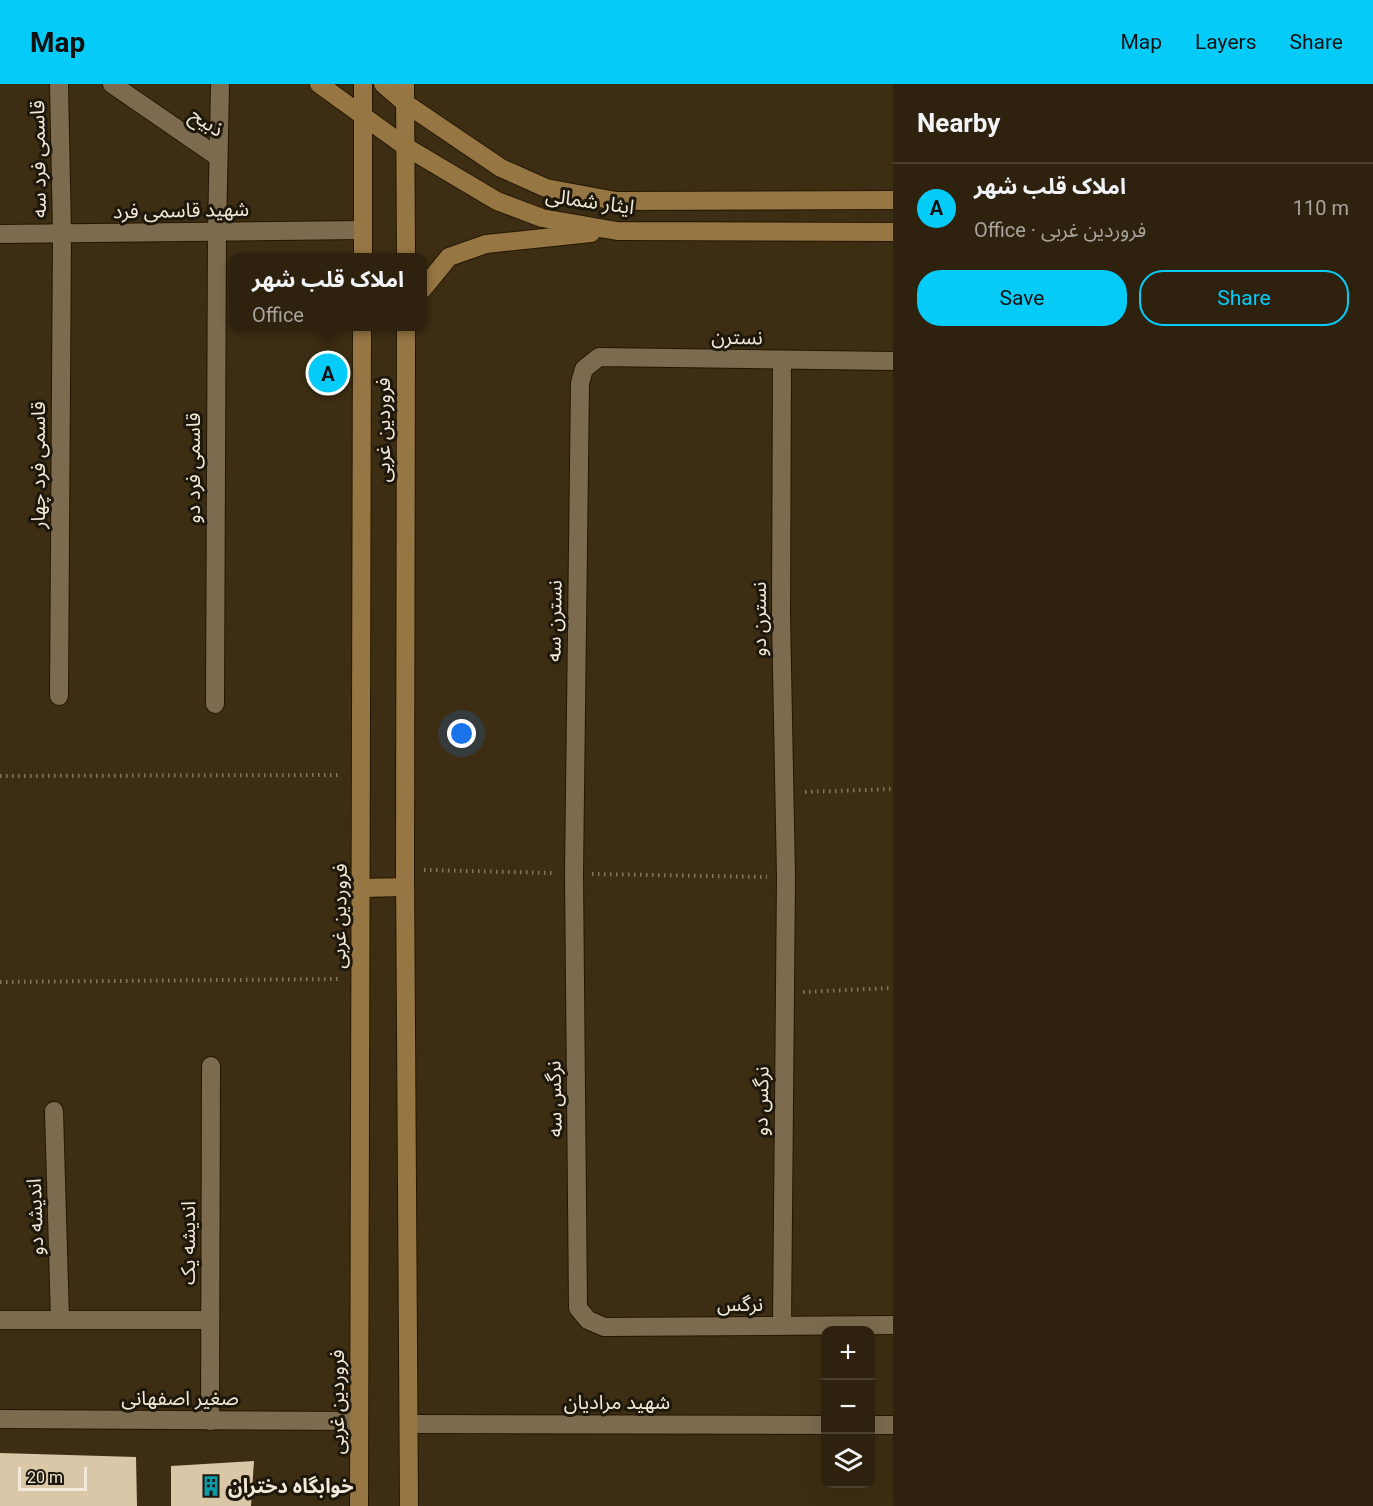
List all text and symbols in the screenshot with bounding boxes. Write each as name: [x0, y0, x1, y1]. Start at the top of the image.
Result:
text: Map: [30, 26, 85, 59]
text: Map: [1120, 30, 1162, 54]
text: Layers: [1195, 30, 1256, 54]
text: Share: [1289, 30, 1343, 54]
street label: قاسمی فرد سه: [25, 100, 51, 218]
street label: ذبیح: [184, 102, 228, 144]
text: Nearby: [917, 108, 1000, 138]
text: املاک قلب شهر: [974, 174, 1126, 199]
street label: ایثار شمالی: [544, 183, 636, 219]
text: A: [930, 196, 943, 220]
text: 110 m: [1293, 196, 1349, 220]
street label: شهید قاسمی فرد: [113, 197, 249, 223]
text: Office · فروردین غربی: [974, 218, 1146, 242]
popup: [229, 253, 427, 331]
text: املاک قلب شهر: [252, 267, 404, 292]
button: Save: [917, 270, 1127, 326]
button: Share: [1139, 270, 1349, 326]
text: Office: [252, 303, 304, 327]
street label: نسترن: [711, 325, 763, 349]
pin: A: [308, 350, 348, 396]
street label: فروردین غربی: [371, 377, 395, 483]
street label: قاسمی فرد چهار: [26, 401, 51, 530]
street label: قاسمی فرد دو: [181, 412, 205, 523]
street label: نسترن سه: [541, 580, 567, 662]
street label: نسترن دو: [747, 582, 771, 656]
your location: [447, 719, 476, 748]
street label: فروردین غربی: [326, 863, 352, 969]
street label: نرگس سه: [541, 1061, 567, 1137]
street label: نرگس دو: [748, 1066, 774, 1136]
street label: اندیشه دو: [22, 1178, 48, 1256]
street label: اندیشه یک: [176, 1201, 200, 1285]
street label: نرگس: [717, 1292, 763, 1316]
map controls: [821, 1326, 875, 1488]
button: +: [821, 1326, 875, 1380]
street label: فروردین غربی: [325, 1349, 349, 1455]
button: −: [821, 1380, 875, 1434]
street label: صغیر اصفهانی: [121, 1386, 239, 1410]
street label: شهید مرادیان: [564, 1390, 670, 1414]
button: layers: [821, 1434, 875, 1488]
scale bar: [18, 1464, 87, 1492]
text: 20 m: [27, 1468, 63, 1487]
building icon: خوابگاه دختران: [199, 1474, 223, 1498]
place label: خوابگاه دختران: [228, 1474, 354, 1498]

